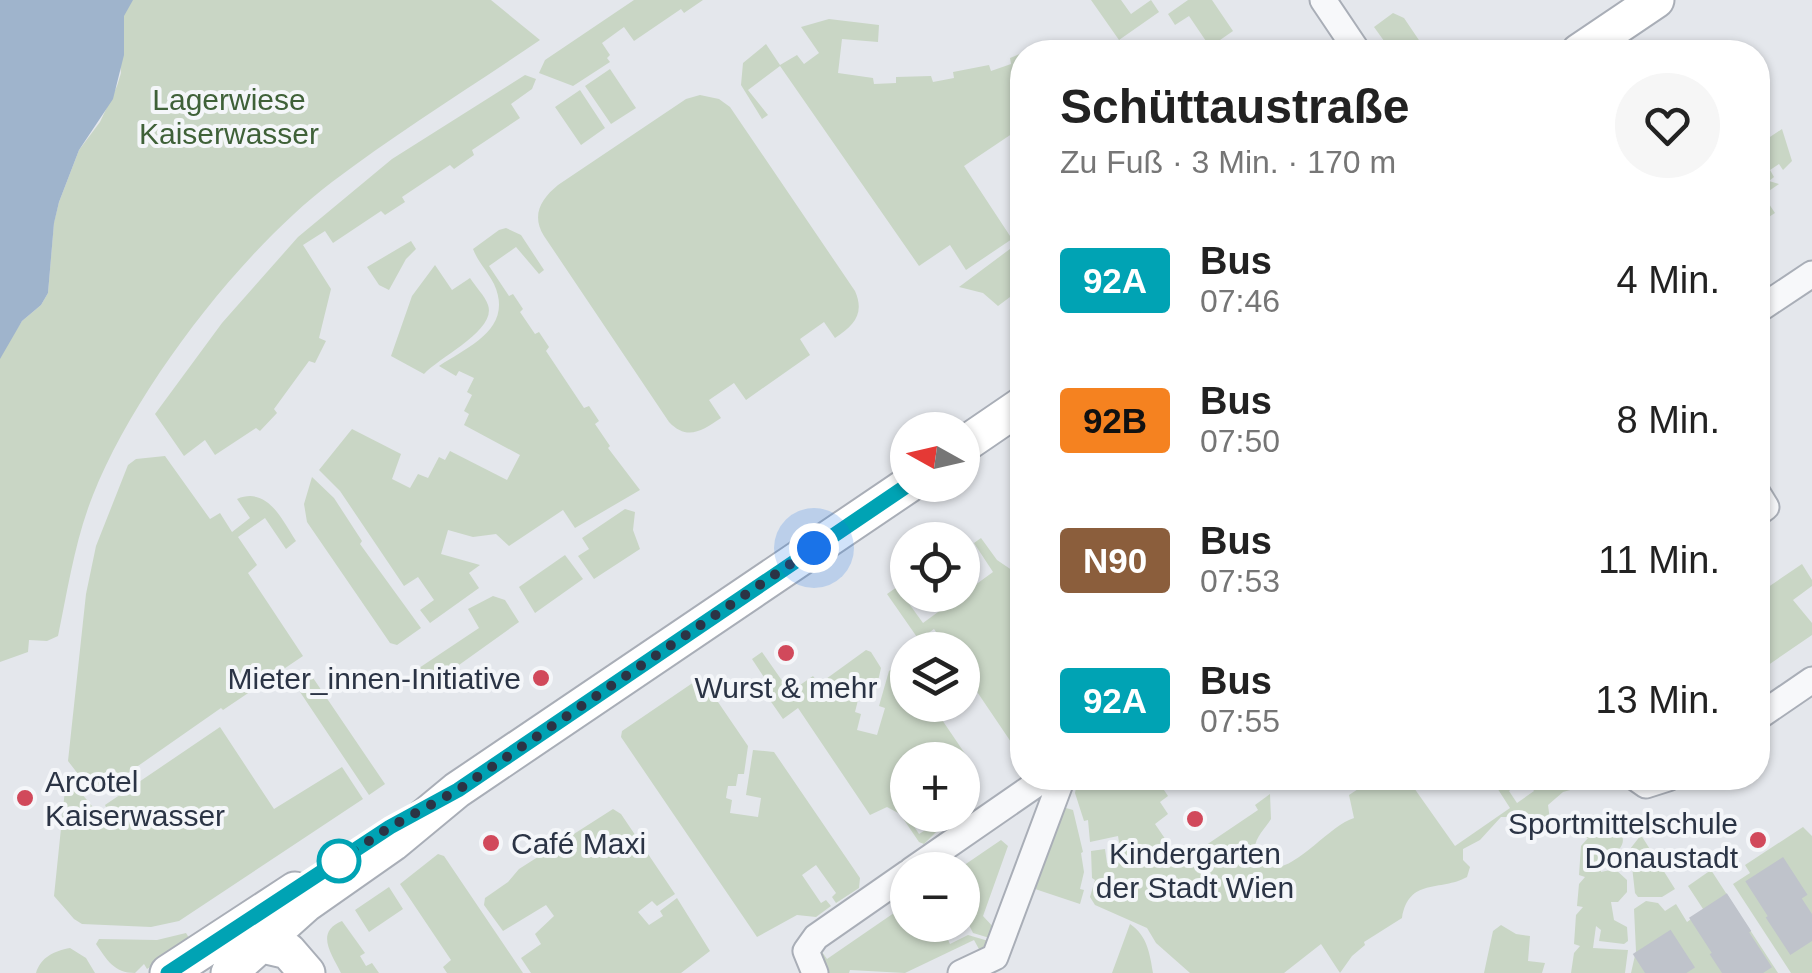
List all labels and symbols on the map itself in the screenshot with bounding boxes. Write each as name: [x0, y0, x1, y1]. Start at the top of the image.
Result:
park label: Lagerwiese Kaiserwasser: [139, 83, 319, 150]
north arrow: [890, 412, 980, 502]
your location: [789, 523, 839, 573]
marker: Wurst & mehr: [775, 642, 797, 664]
place label: Mieter_innen-Initiative: [228, 662, 521, 695]
marker: Mieter_innen-Initiative: [530, 667, 552, 689]
place label: Wurst & mehr: [695, 671, 877, 704]
place label: Arcotel Kaiserwasser: [45, 765, 225, 832]
marker: Arcotel Kaiserwasser: [14, 787, 36, 809]
place label: Sportmittelschule Donaustadt: [1508, 807, 1739, 874]
marker: Kindergarten der Stadt Wien: [1184, 808, 1206, 830]
place label: Café Maxi: [511, 827, 646, 860]
marker: Sportmittelschule Donaustadt: [1747, 829, 1769, 851]
marker: Café Maxi: [480, 832, 502, 854]
place label: Kindergarten der Stadt Wien: [1096, 837, 1294, 904]
unlabelled marker: [318, 840, 360, 882]

